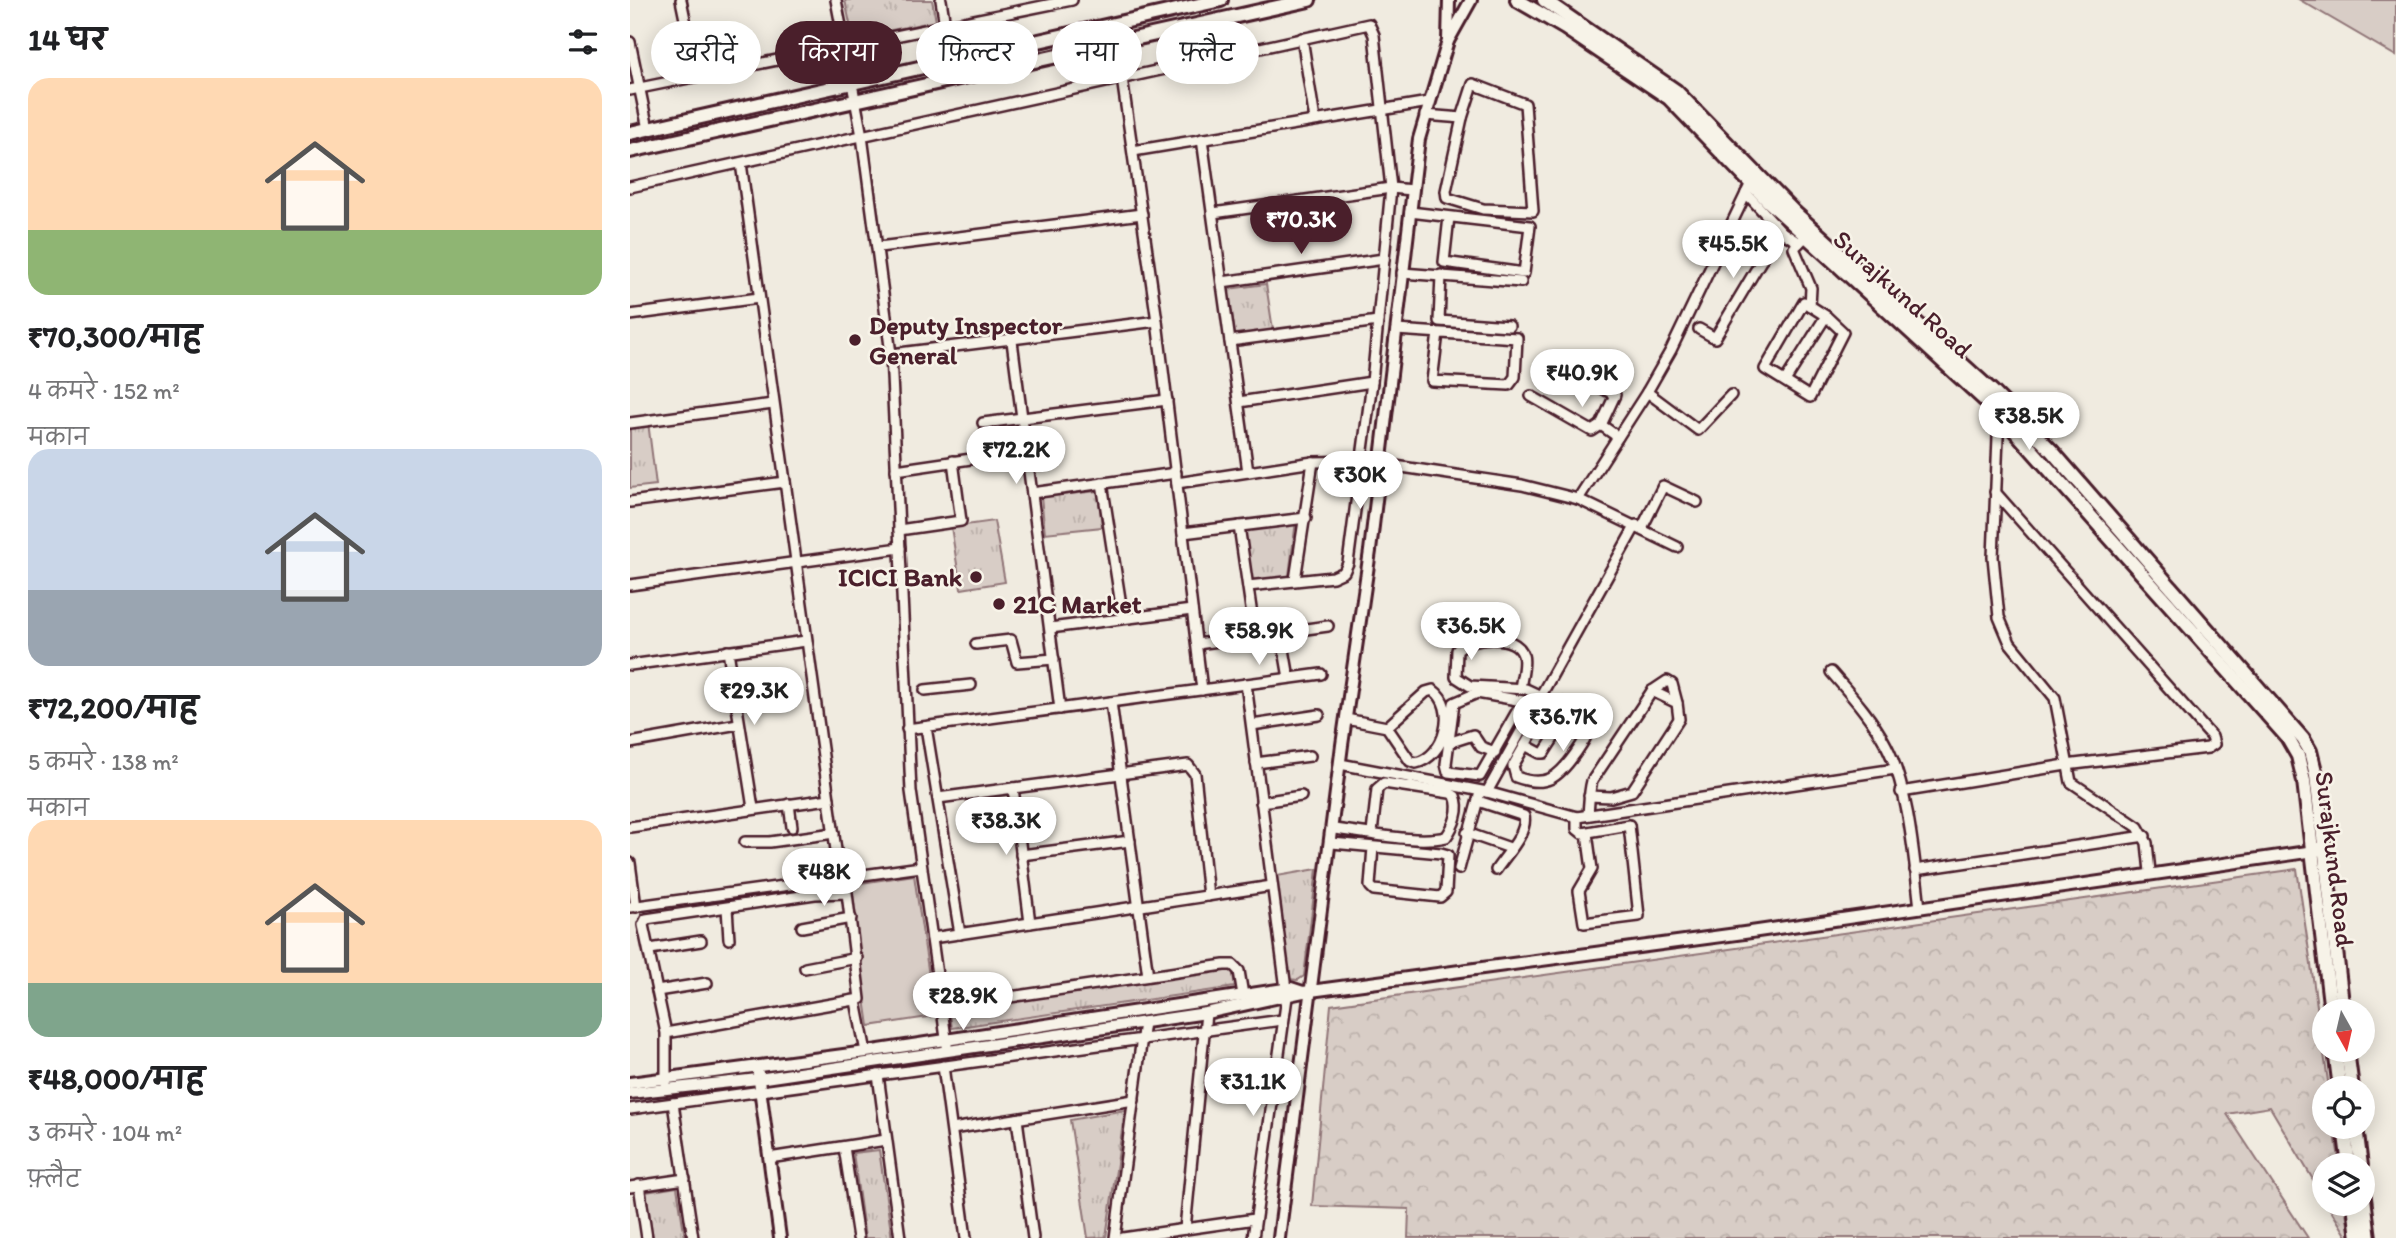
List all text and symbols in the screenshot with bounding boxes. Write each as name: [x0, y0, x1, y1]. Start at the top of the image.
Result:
text: 14 घर: [28, 21, 107, 58]
chip: खरीदें: [651, 21, 761, 84]
chip: किराया: [775, 21, 902, 84]
chip: फ़िल्टर: [916, 21, 1038, 84]
chip: नया: [1052, 21, 1142, 84]
chip: फ़्लैट: [1156, 21, 1259, 84]
icon: filters: [564, 23, 602, 61]
icon: home: [252, 123, 378, 249]
pin: ₹70.3K: [1244, 196, 1358, 256]
text: ₹70.3K: [1266, 205, 1336, 233]
pin: ₹45.5K: [1676, 220, 1790, 280]
street label: Surajkund Road: [1827, 223, 1979, 365]
text: ₹45.5K: [1698, 229, 1768, 257]
place label: Deputy Inspector General: [869, 309, 1063, 371]
text: ₹70,300/माह: [28, 318, 202, 355]
marker: Deputy Inspector General: [847, 332, 863, 348]
pin: ₹40.9K: [1525, 350, 1639, 409]
text: ₹40.9K: [1546, 358, 1618, 386]
text: 4 कमरे · 152 m²: [28, 377, 180, 405]
pin: ₹38.5K: [1972, 392, 2086, 452]
text: ₹38.5K: [1995, 401, 2063, 429]
text: मकान: [28, 423, 89, 451]
pin: ₹72.2K: [959, 426, 1073, 486]
text: ₹72.2K: [982, 435, 1050, 463]
pin: ₹30K: [1319, 452, 1401, 511]
text: ₹30K: [1334, 460, 1386, 488]
icon: home: [252, 494, 378, 620]
place label: ICICI Bank: [838, 561, 963, 593]
marker: ICICI Bank: [968, 569, 984, 585]
place label: 21C Market: [1013, 588, 1142, 620]
marker: 21C Market: [991, 596, 1007, 612]
pin: ₹36.5K: [1414, 602, 1528, 662]
pin: ₹58.9K: [1202, 608, 1316, 667]
text: ₹36.5K: [1437, 611, 1505, 639]
text: ₹58.9K: [1225, 616, 1293, 644]
pin: ₹29.3K: [697, 668, 811, 727]
text: ₹29.3K: [720, 676, 788, 704]
text: ₹72,200/माह: [28, 689, 199, 726]
pin: ₹36.7K: [1506, 694, 1620, 753]
text: ₹36.7K: [1529, 702, 1597, 730]
text: 5 कमरे · 138 m²: [28, 748, 179, 776]
street label: Surajkund Road: [2308, 769, 2362, 949]
text: मकान: [28, 794, 89, 822]
pin: ₹38.3K: [949, 798, 1063, 857]
text: ₹38.3K: [971, 806, 1041, 834]
pin: ₹48K: [783, 848, 865, 908]
text: ₹48K: [798, 857, 850, 885]
icon: home: [252, 865, 378, 991]
pin: ₹28.9K: [906, 972, 1020, 1032]
text: ₹28.9K: [929, 981, 997, 1009]
north arrow: [2312, 999, 2375, 1062]
map controls: [2312, 999, 2375, 1216]
pin: ₹31.1K: [1196, 1058, 1310, 1118]
text: ₹48,000/माह: [28, 1060, 205, 1097]
text: ₹31.1K: [1220, 1067, 1286, 1095]
button: locate: [2312, 1076, 2375, 1139]
text: 3 कमरे · 104 m²: [28, 1119, 182, 1147]
button: layers: [2312, 1153, 2375, 1216]
text: फ़्लैट: [28, 1165, 80, 1193]

